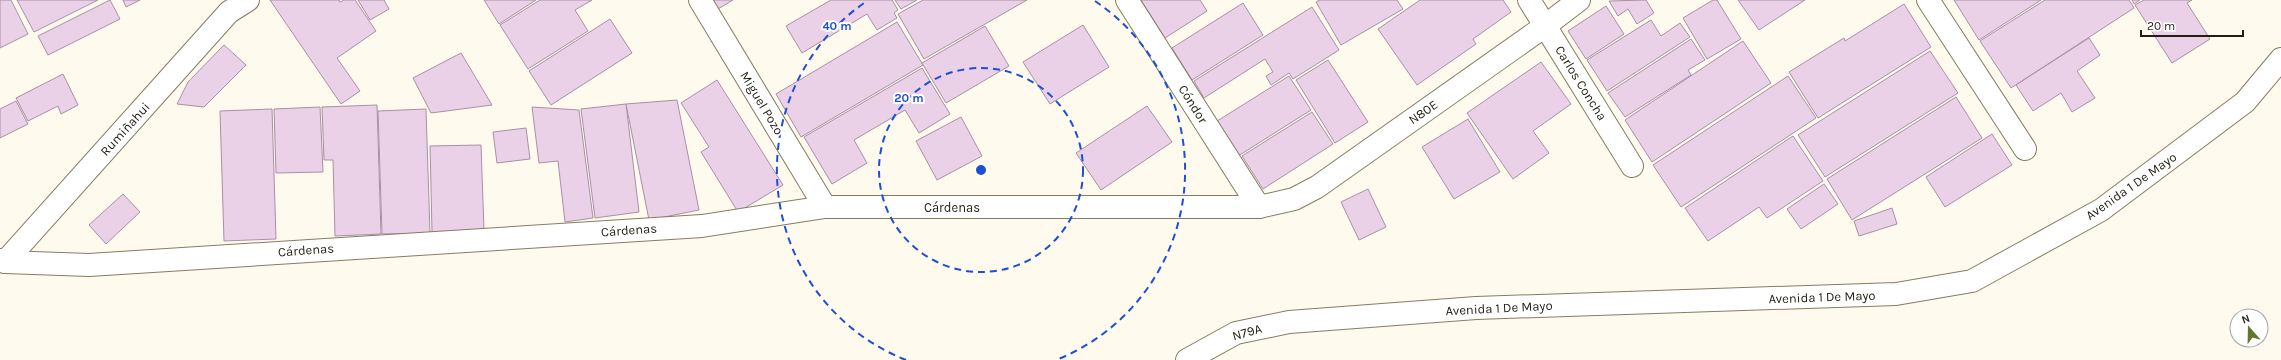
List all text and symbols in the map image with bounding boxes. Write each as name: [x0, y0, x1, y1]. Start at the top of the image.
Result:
scale bar: [2141, 12, 2243, 38]
text: 40 m: [822, 19, 852, 33]
text: 20 m: [2147, 19, 2175, 33]
street label: Carlos Concha: [1552, 43, 1610, 123]
street label: Miguel Pozo: [737, 69, 787, 137]
street label: Cóndor: [1175, 82, 1211, 126]
text: 20 m: [894, 91, 924, 105]
street label: N80E: [1406, 97, 1440, 127]
street label: Rumiñahui: [97, 99, 153, 159]
street label: Avenida 1 De Mayo: [2083, 149, 2179, 223]
centre of rings: [974, 163, 988, 177]
street label: Cárdenas: [924, 200, 980, 215]
street label: Cárdenas: [601, 221, 658, 239]
street label: Cárdenas: [278, 241, 335, 259]
street label: Avenida 1 De Mayo: [1768, 288, 1876, 306]
street label: Avenida 1 De Mayo: [1445, 298, 1553, 318]
north arrow: [2229, 308, 2269, 348]
text: N: [2240, 312, 2252, 327]
street label: N79A: [1231, 321, 1264, 343]

